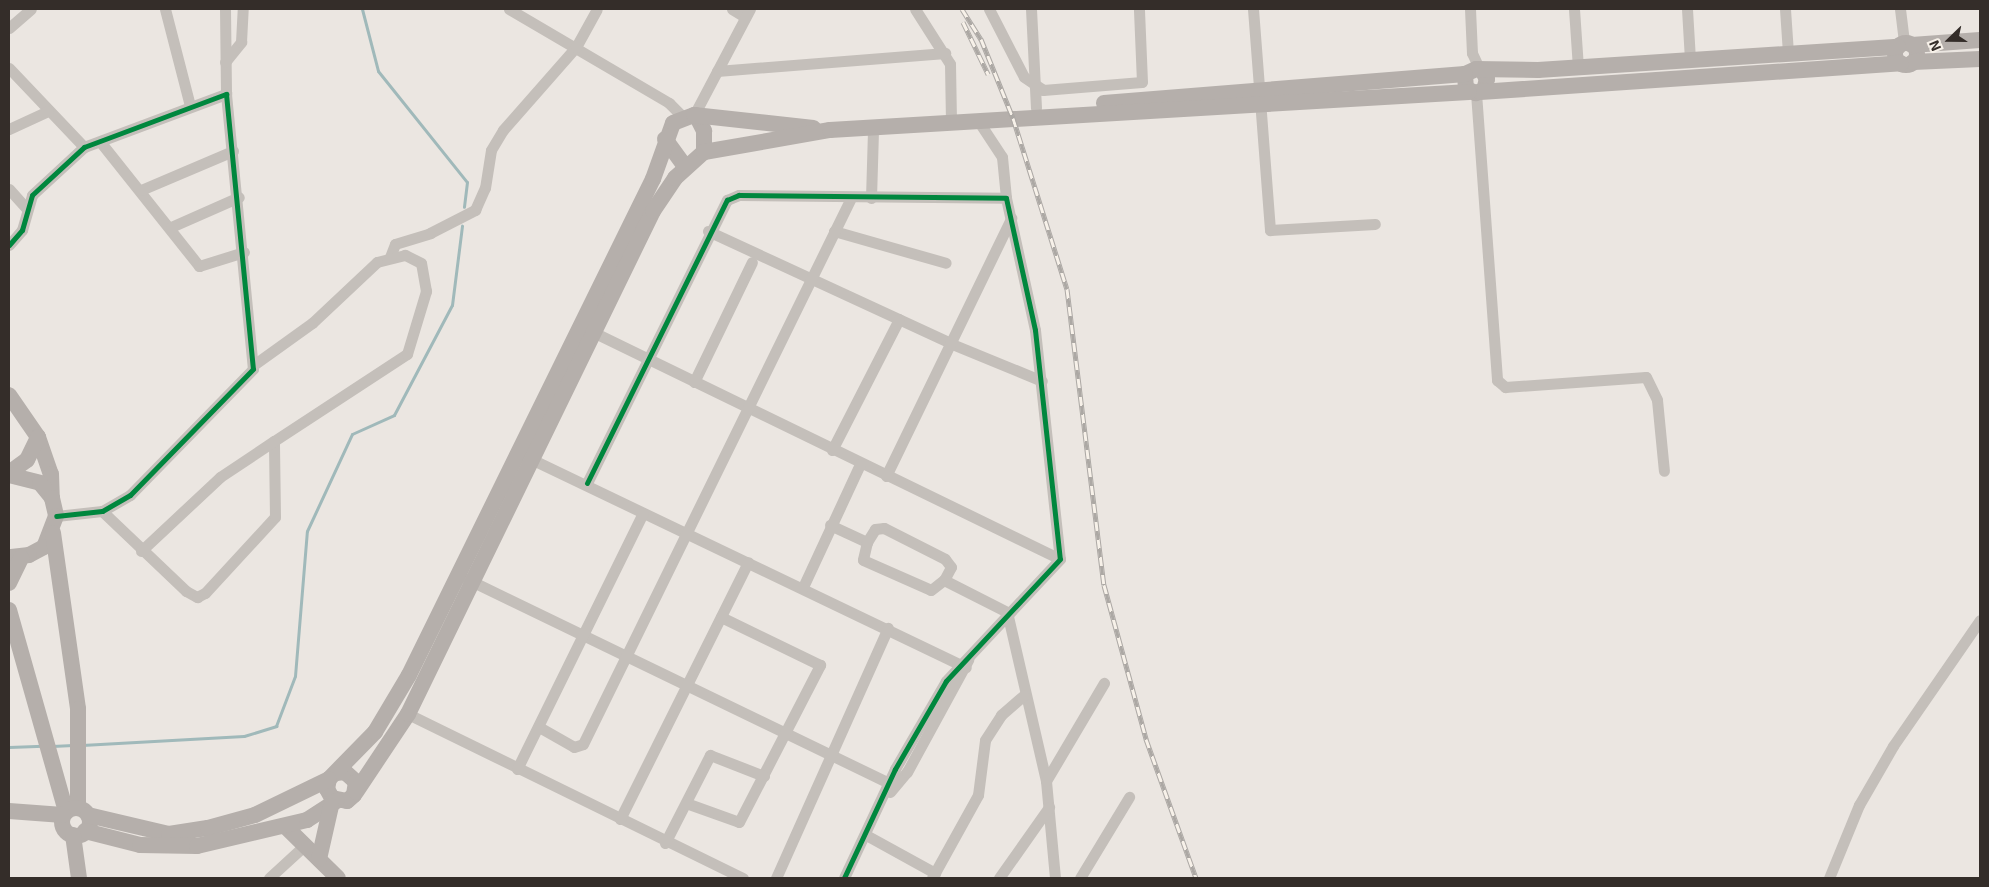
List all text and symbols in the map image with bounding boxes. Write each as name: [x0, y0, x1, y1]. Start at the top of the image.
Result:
north arrow: [1924, 15, 1974, 65]
text: N: [1925, 38, 1944, 54]

